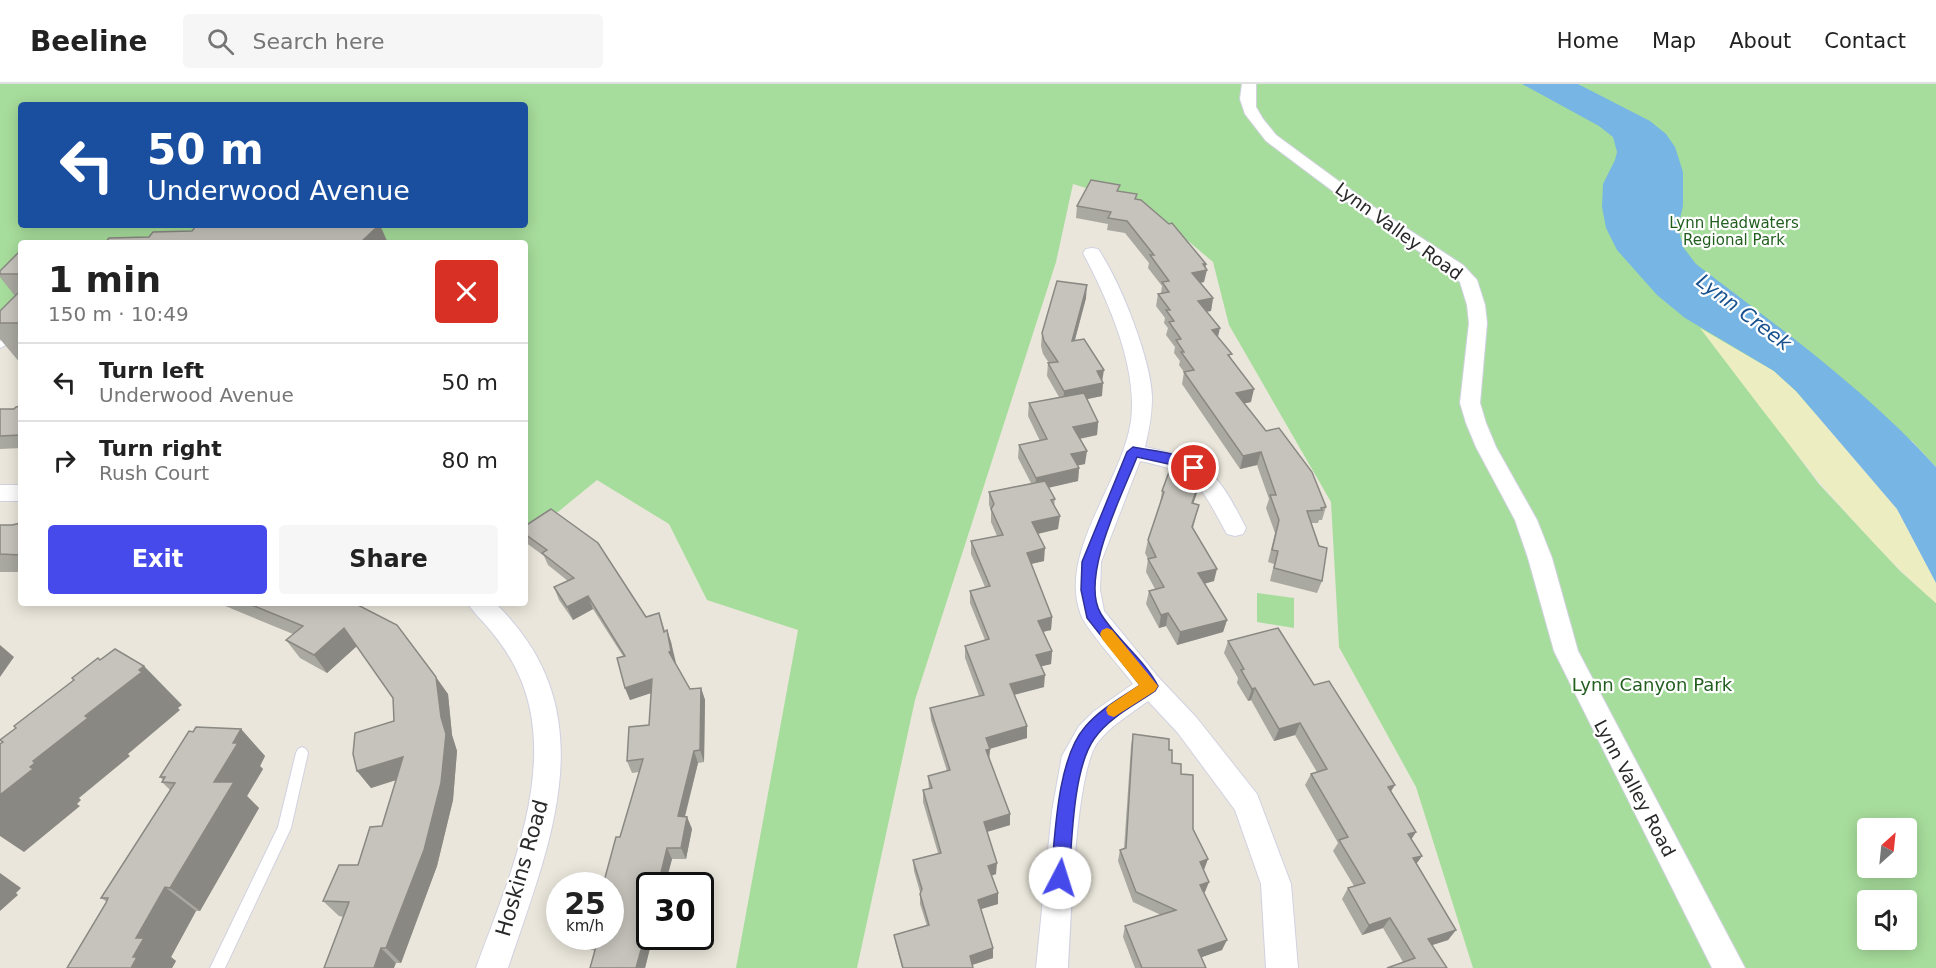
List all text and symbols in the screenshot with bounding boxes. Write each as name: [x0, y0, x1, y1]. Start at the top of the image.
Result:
search box: [183, 14, 603, 68]
text: Beeline: [30, 25, 147, 58]
icon: search: [204, 25, 237, 58]
text: Search here: [252, 29, 385, 54]
text: Home: [1557, 29, 1619, 53]
text: Map: [1652, 29, 1696, 53]
text: About: [1729, 29, 1791, 53]
text: Contact: [1824, 29, 1906, 53]
text: 50 m: [147, 125, 264, 174]
icon: left: [48, 126, 126, 204]
text: Underwood Avenue: [147, 175, 410, 206]
street label: Lynn Valley Road: [1331, 178, 1467, 284]
park label: Lynn Headwaters Regional Park: [1669, 214, 1799, 249]
text: 1 min: [48, 259, 161, 300]
button: close: [435, 260, 498, 323]
water label: Lynn Creek: [1692, 269, 1797, 356]
text: 150 m · 10:49: [48, 302, 189, 326]
text: Turn left: [99, 358, 204, 383]
icon: left: [48, 366, 81, 399]
text: 50 m: [442, 370, 498, 395]
text: Underwood Avenue: [99, 383, 294, 407]
text: Turn right: [99, 436, 222, 461]
pin: [1168, 442, 1219, 493]
icon: right: [48, 444, 81, 477]
text: 80 m: [442, 448, 498, 473]
icon: arrive: [1177, 451, 1210, 484]
text: Rush Court: [99, 461, 209, 485]
button: Exit: [48, 525, 267, 594]
button: Share: [279, 525, 498, 594]
park label: Lynn Canyon Park: [1572, 674, 1733, 695]
street label: Lynn Valley Road: [1590, 716, 1680, 860]
street label: Hoskins Road: [491, 797, 553, 939]
north arrow: [1857, 818, 1917, 878]
map controls: [1857, 818, 1917, 950]
position arrow: [1028, 846, 1092, 910]
speed limit sign: 30: [636, 872, 714, 950]
text: 25: [564, 886, 606, 921]
button: sound: [1857, 890, 1917, 950]
text: km/h: [566, 917, 604, 935]

